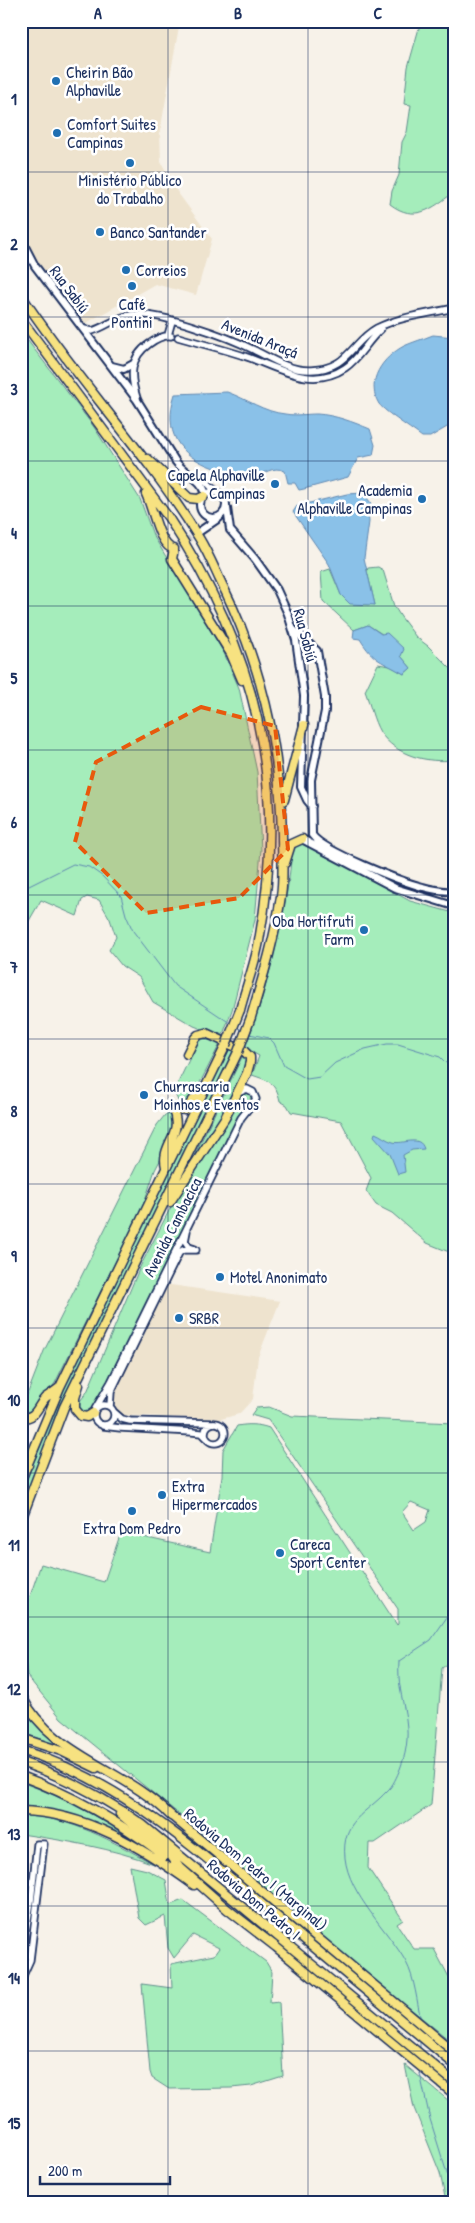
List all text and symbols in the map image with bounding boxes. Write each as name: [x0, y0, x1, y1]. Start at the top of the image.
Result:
text: A: [94, 2, 102, 24]
text: B: [234, 2, 242, 24]
text: C: [374, 2, 383, 24]
place label: Cheirin Bão Alphaville: [66, 61, 133, 101]
marker: Cheirin Bão Alphaville: [50, 75, 62, 87]
text: 1: [11, 88, 17, 110]
place label: Comfort Suites Campinas: [67, 113, 156, 153]
marker: Comfort Suites Campinas: [51, 127, 63, 139]
marker: Ministério Público do Trabalho: [124, 157, 136, 169]
place label: Ministério Público do Trabalho: [78, 169, 182, 209]
place label: Banco Santander: [110, 221, 207, 243]
marker: Banco Santander: [94, 226, 106, 238]
text: 2: [10, 233, 18, 255]
place label: Correios: [136, 259, 186, 281]
street label: Rua Sabiú: [45, 261, 95, 318]
marker: Correios: [120, 264, 132, 276]
marker: Café Pontini: [126, 280, 138, 292]
place label: Café Pontini: [111, 293, 153, 333]
street label: Avenida Araçá: [219, 313, 301, 363]
text: 3: [10, 378, 18, 400]
place label: Capela Alphaville Campinas: [167, 464, 266, 504]
marker: Capela Alphaville Campinas: [269, 478, 281, 490]
place label: Academia Alphaville Campinas: [297, 479, 412, 519]
marker: Academia Alphaville Campinas: [416, 493, 428, 505]
text: 4: [11, 522, 17, 544]
street label: Rua Sabiú: [288, 606, 324, 664]
text: 5: [11, 667, 18, 689]
text: 6: [11, 811, 18, 833]
place label: Oba Hortifruti Farm: [272, 910, 354, 950]
marker: Oba Hortifruti Farm: [358, 924, 370, 936]
text: 7: [9, 956, 18, 978]
place label: Churrascaria Moinhos e Eventos: [154, 1075, 259, 1115]
marker: Churrascaria Moinhos e Eventos: [138, 1089, 150, 1101]
text: 8: [11, 1100, 18, 1122]
street label: Avenida Cambacica: [138, 1174, 206, 1280]
text: 9: [11, 1245, 17, 1267]
place label: Motel Anonimato: [230, 1266, 328, 1288]
marker: Motel Anonimato: [214, 1271, 226, 1283]
place label: SRBR: [189, 1307, 219, 1329]
marker: SRBR: [173, 1312, 185, 1324]
text: 10: [8, 1389, 20, 1411]
place label: Extra Hipermercados: [172, 1475, 257, 1515]
marker: Extra Hipermercados: [156, 1489, 168, 1501]
marker: Extra Dom Pedro: [126, 1505, 138, 1517]
place label: Extra Dom Pedro: [83, 1517, 181, 1539]
place label: Careca Sport Center: [290, 1533, 366, 1573]
text: 11: [8, 1534, 20, 1556]
marker: Careca Sport Center: [274, 1547, 286, 1559]
text: 12: [7, 1678, 21, 1700]
street label: Rodovia Dom Pedro I (Marginal): [181, 1804, 331, 1934]
text: 13: [8, 1823, 20, 1845]
street label: Rodovia Dom Pedro I: [204, 1855, 304, 1943]
text: 14: [8, 1967, 20, 1989]
text: 15: [8, 2112, 21, 2134]
scale bar: [40, 2153, 170, 2185]
text: 200 m: [48, 2160, 82, 2181]

